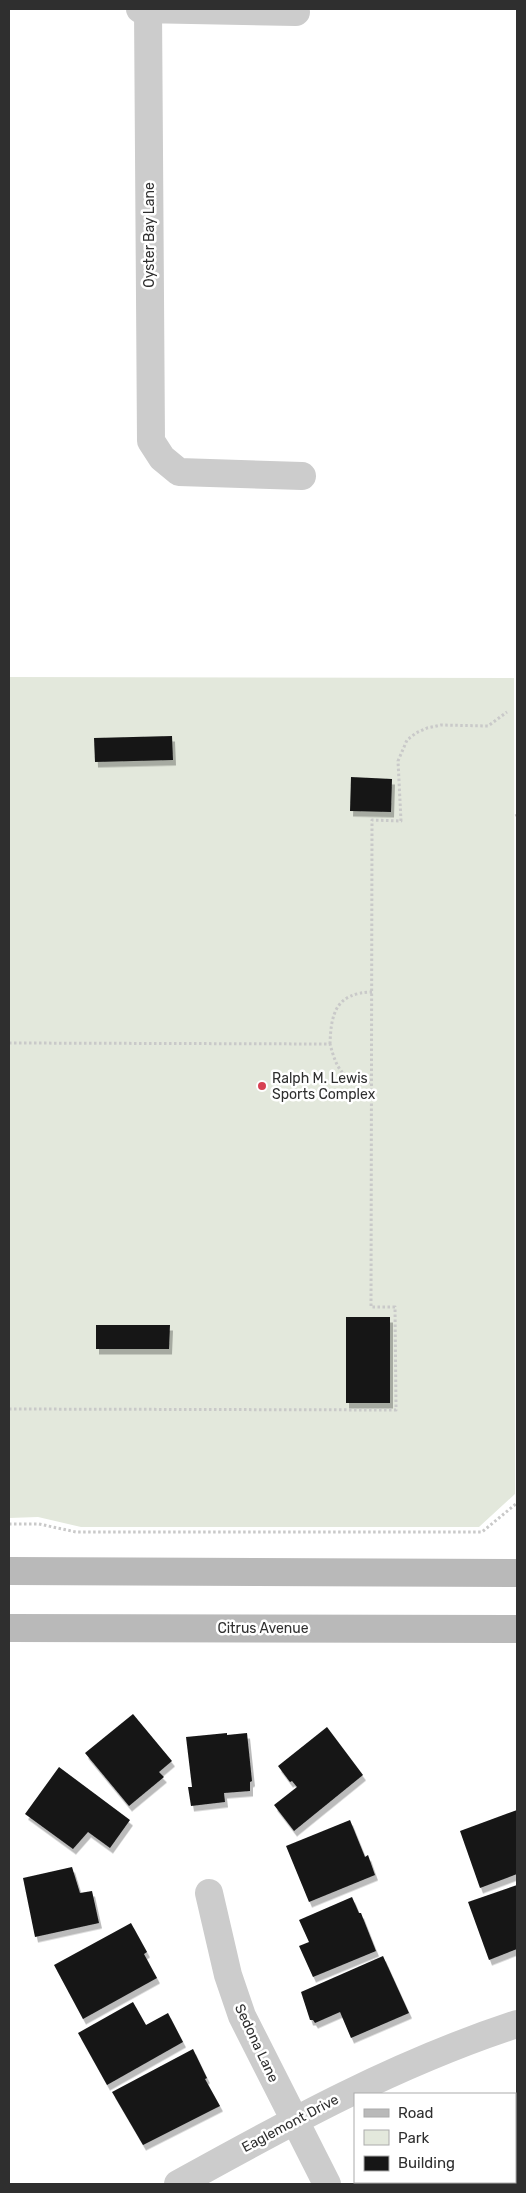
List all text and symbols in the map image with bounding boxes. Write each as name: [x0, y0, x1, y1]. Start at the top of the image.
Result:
street label: Oyster Bay Lane: [141, 182, 158, 288]
place label: Ralph M. Lewis Sports Complex: [272, 1070, 376, 1103]
marker: Ralph M. Lewis Sports Complex: [256, 1080, 268, 1092]
street label: Citrus Avenue: [217, 1620, 309, 1637]
street label: Sedona Lane: [231, 2001, 282, 2085]
street label: Eaglemont Drive: [239, 2091, 342, 2156]
legend: [354, 2093, 516, 2183]
text: Road: [398, 2104, 434, 2122]
text: Park: [398, 2129, 429, 2147]
text: Building: [398, 2154, 455, 2172]

